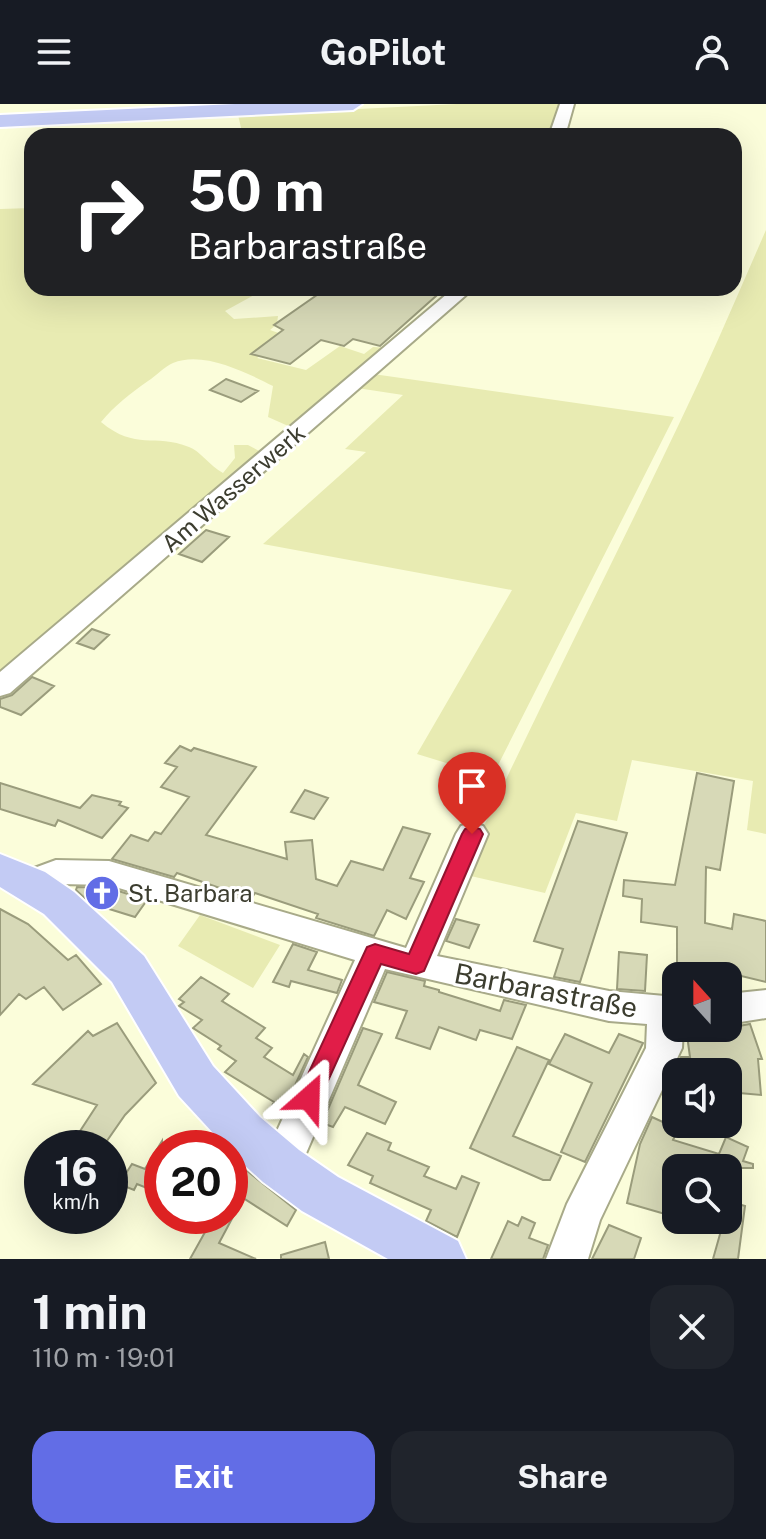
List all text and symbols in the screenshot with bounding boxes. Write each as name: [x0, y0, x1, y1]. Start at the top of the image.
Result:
icon: menu: [32, 30, 76, 74]
icon: person: [690, 30, 734, 74]
text: GoPilot: [320, 31, 446, 73]
text: 50 m: [188, 158, 325, 224]
icon: right: [56, 160, 160, 264]
text: Barbarastraße: [188, 225, 427, 267]
street label: Am Wasserwerk: [156, 418, 310, 558]
pin: [438, 752, 506, 834]
icon: arrive: [450, 764, 494, 808]
church icon: St. Barbara: [83, 874, 121, 912]
place label: St. Barbara: [128, 879, 252, 907]
street label: Barbarastraße: [452, 956, 640, 1024]
north arrow: [662, 962, 742, 1042]
map controls: [662, 962, 742, 1234]
position arrow: [267, 1056, 351, 1140]
button: sound: [662, 1058, 742, 1138]
speed limit sign: 20: [144, 1130, 248, 1234]
text: 16: [54, 1148, 98, 1195]
button: search: [662, 1154, 742, 1234]
text: km/h: [52, 1190, 100, 1214]
text: 1 min: [32, 1283, 148, 1340]
button: close: [650, 1285, 734, 1369]
text: 110 m · 19:01: [32, 1342, 176, 1373]
button: Exit: [32, 1431, 375, 1523]
button: Share: [391, 1431, 734, 1523]

